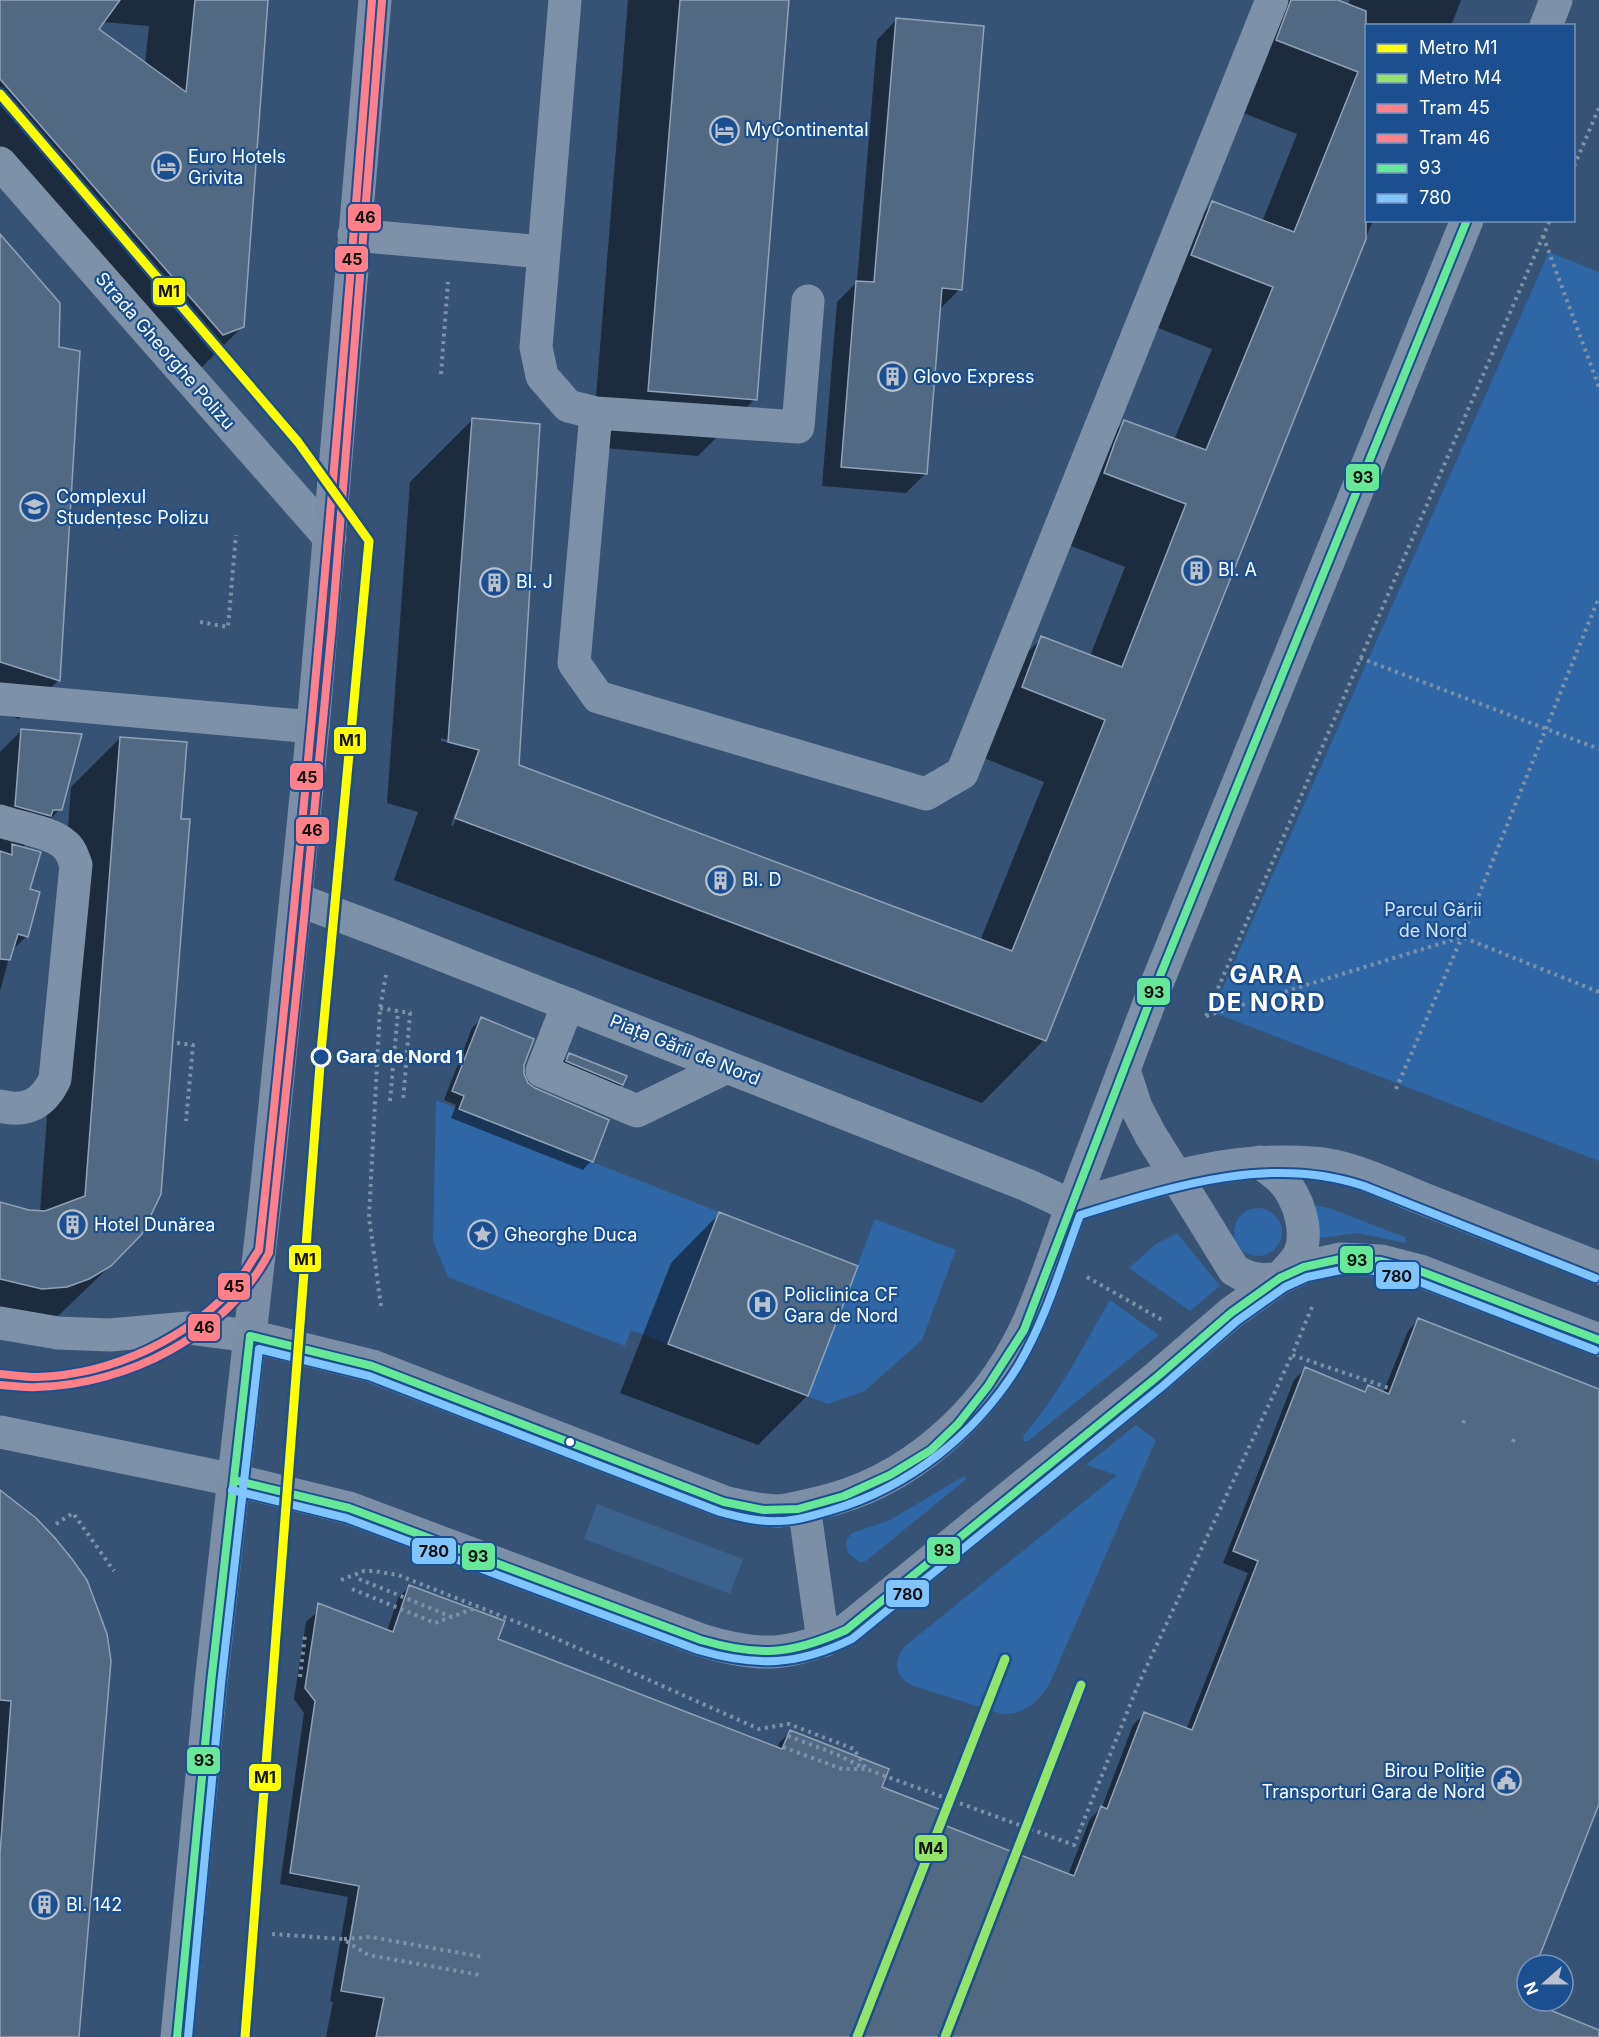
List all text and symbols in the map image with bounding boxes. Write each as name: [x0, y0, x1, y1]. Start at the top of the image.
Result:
legend: [1365, 24, 1575, 222]
text: Metro M1: [1419, 37, 1498, 58]
text: Metro M4: [1419, 67, 1502, 88]
text: Tram 45: [1419, 97, 1490, 118]
hotel icon: MyContinental: [708, 114, 740, 146]
place label: MyContinental: [745, 119, 869, 140]
text: Tram 46: [1419, 127, 1490, 148]
place label: Euro Hotels Grivita: [188, 146, 286, 188]
hotel icon: Euro Hotels Grivita: [151, 151, 183, 183]
text: 93: [1419, 157, 1441, 178]
text: 780: [1419, 187, 1451, 208]
line badge: 46: [347, 203, 382, 232]
text: 46: [354, 207, 376, 227]
line badge: 45: [334, 245, 369, 273]
text: 45: [341, 249, 363, 269]
street label: Strada Gheorghe Polizu: [91, 268, 239, 433]
line badge: M1: [152, 277, 186, 306]
text: M1: [158, 281, 180, 301]
building icon: Glovo Express: [876, 361, 908, 393]
place label: Glovo Express: [913, 366, 1035, 387]
line badge: 93: [1345, 463, 1380, 492]
text: 93: [1353, 467, 1373, 487]
place label: Complexul Studențesc Polizu: [56, 486, 209, 529]
school or university icon: Complexul Studențesc Polizu: [19, 491, 51, 523]
building icon: Bl. A: [1181, 554, 1213, 586]
place label: Bl. A: [1218, 559, 1257, 580]
building icon: Bl. J: [479, 566, 511, 598]
place label: Bl. J: [516, 571, 553, 592]
line badge: M1: [333, 726, 367, 755]
text: M1: [339, 730, 361, 750]
line badge: 45: [289, 762, 324, 791]
text: 45: [296, 767, 318, 787]
line badge: 46: [295, 816, 330, 845]
text: 46: [301, 820, 323, 840]
building icon: Bl. D: [705, 864, 737, 896]
place label: Bl. D: [742, 869, 781, 890]
park label: Parcul Gării de Nord: [1384, 899, 1482, 941]
district label: GARA DE NORD: [1208, 960, 1326, 1017]
line badge: 93: [1136, 977, 1171, 1006]
text: 93: [1144, 982, 1164, 1002]
street label: Piața Gării de Nord: [607, 1010, 763, 1090]
place label: Gara de Nord 1: [336, 1046, 463, 1067]
marker: Gara de Nord 1: [311, 1047, 331, 1067]
building icon: Hotel Dunărea: [57, 1209, 89, 1241]
place label: Hotel Dunărea: [94, 1214, 215, 1235]
place icon: Gheorghe Duca: [467, 1219, 499, 1251]
place label: Gheorghe Duca: [504, 1224, 637, 1245]
line badge: M1: [288, 1244, 322, 1273]
line badge: 93: [1339, 1245, 1374, 1274]
text: M1: [294, 1249, 316, 1269]
text: 93: [1347, 1250, 1367, 1270]
line badge: 780: [1375, 1261, 1420, 1290]
text: 780: [1382, 1266, 1412, 1286]
line badge: 45: [217, 1272, 251, 1301]
text: 45: [223, 1276, 245, 1296]
place label: Policlinica CF Gara de Nord: [784, 1284, 898, 1326]
hospital icon: Policlinica CF Gara de Nord: [747, 1289, 779, 1321]
line badge: 46: [187, 1313, 221, 1342]
text: 46: [193, 1317, 215, 1337]
unlabelled marker: [564, 1436, 576, 1448]
line badge: 93: [926, 1536, 961, 1565]
line badge: 780: [411, 1537, 457, 1565]
text: 93: [934, 1540, 954, 1560]
text: 780: [419, 1541, 449, 1561]
line badge: 93: [461, 1542, 496, 1571]
text: 93: [468, 1546, 488, 1566]
line badge: 780: [885, 1579, 930, 1608]
text: 780: [893, 1584, 923, 1604]
line badge: 93: [186, 1746, 221, 1775]
text: 93: [194, 1750, 214, 1770]
place label: Birou Poliție Transporturi Gara de Nord: [1262, 1760, 1485, 1802]
line badge: M1: [248, 1763, 282, 1792]
public building icon: Birou Poliție Transporturi Gara de Nord: [1490, 1765, 1522, 1797]
text: M1: [254, 1767, 276, 1787]
line badge: M4: [914, 1834, 948, 1862]
text: M4: [918, 1838, 944, 1858]
building icon: Bl. 142: [29, 1889, 61, 1921]
place label: Bl. 142: [66, 1894, 122, 1915]
north arrow: [1515, 1953, 1575, 2013]
text: N: [1519, 1979, 1543, 1998]

